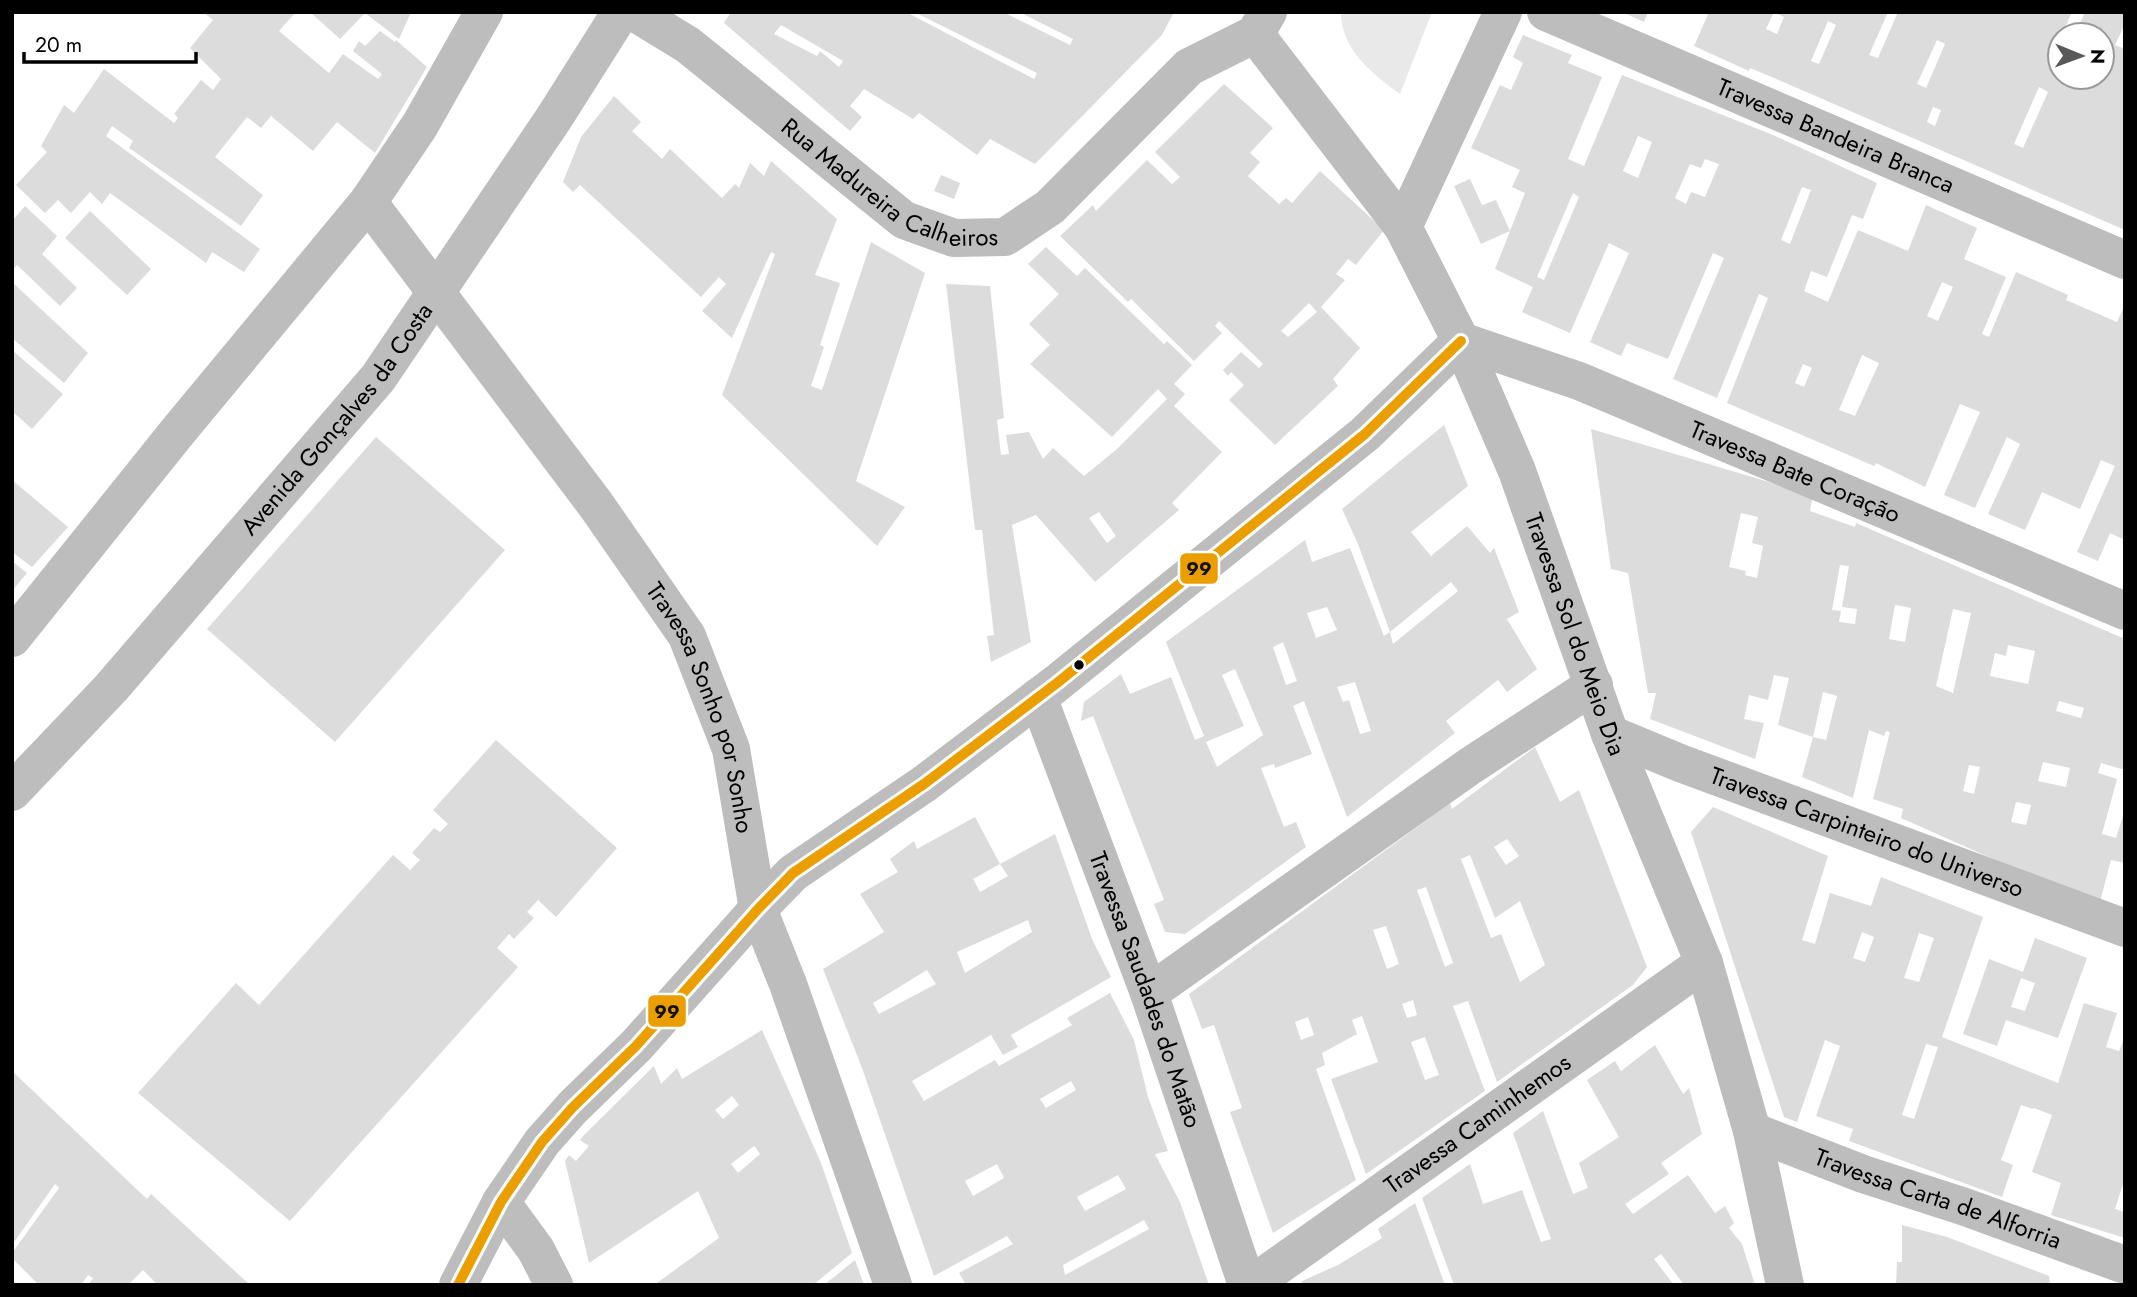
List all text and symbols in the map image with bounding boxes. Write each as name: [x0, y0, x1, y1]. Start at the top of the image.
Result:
scale bar: [24, 21, 196, 65]
north arrow: [2046, 21, 2116, 91]
text: 20 m: [35, 30, 82, 60]
text: N: [2084, 49, 2111, 64]
street label: Travessa Bandeira Branca: [1712, 69, 1960, 202]
street label: Rua Madureira Calheiros: [774, 109, 998, 255]
street label: Avenida Gonçalves da Costa: [232, 296, 441, 543]
street label: Travessa Bate Coração: [1685, 412, 1906, 531]
street label: Travessa Sol do Meio Dia: [1516, 508, 1635, 761]
line badge: 99: [1179, 552, 1219, 585]
text: 99: [1186, 555, 1212, 582]
street label: Travessa Sonho por Sonho: [638, 575, 763, 836]
unlabelled marker: [1072, 658, 1086, 672]
street label: Travessa Carpinteiro do Universo: [1705, 758, 2029, 906]
street label: Travessa Saudades do Matão: [1081, 847, 1211, 1132]
line badge: 99: [647, 994, 687, 1028]
text: 99: [654, 998, 680, 1025]
street label: Travessa Caminhemos: [1377, 1045, 1578, 1202]
street label: Travessa Carta de Alforria: [1810, 1139, 2066, 1258]

